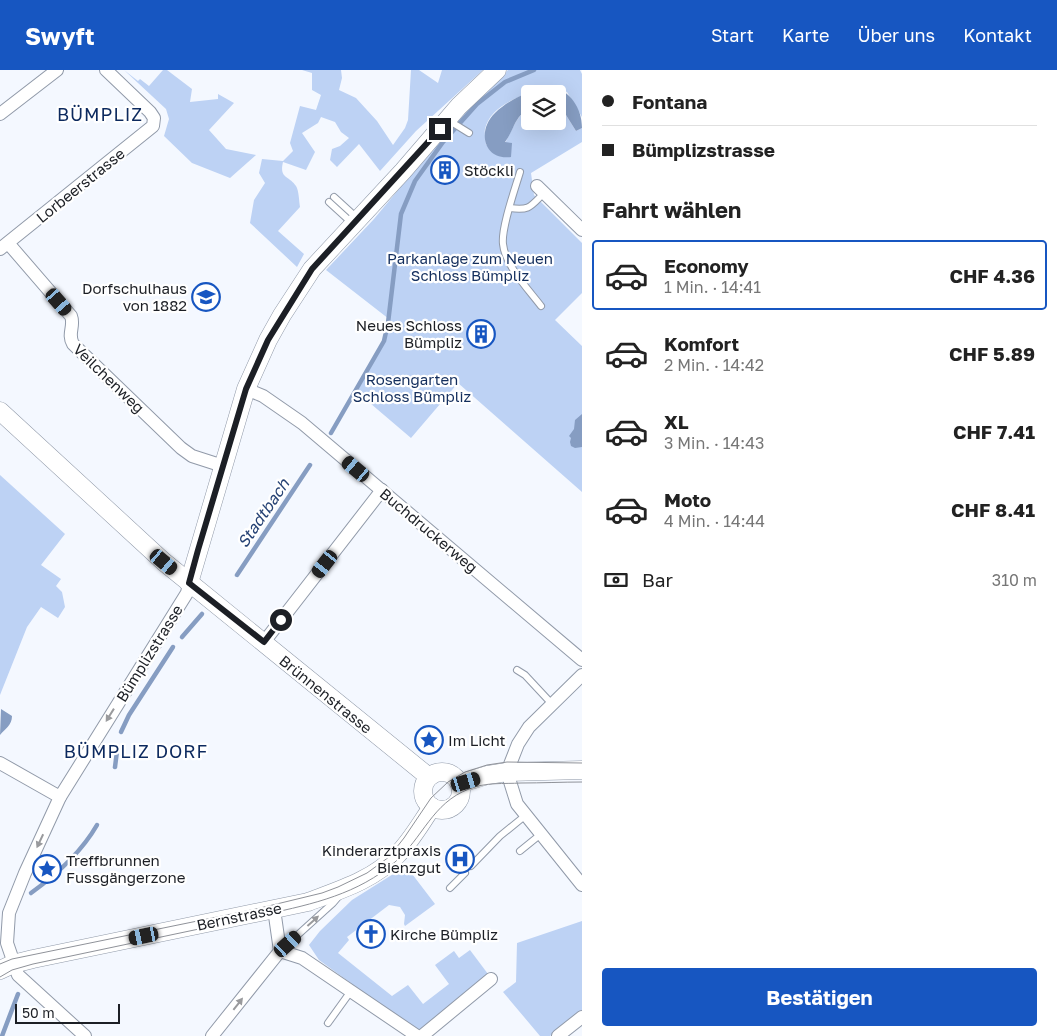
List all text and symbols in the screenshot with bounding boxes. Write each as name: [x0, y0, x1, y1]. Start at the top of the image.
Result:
text: Swyft: [25, 21, 95, 50]
text: Start: [711, 24, 754, 46]
text: Karte: [782, 24, 829, 46]
text: Über uns: [857, 24, 935, 46]
text: Kontakt: [963, 24, 1032, 46]
map controls: [521, 85, 566, 130]
button: layers: [521, 85, 566, 130]
text: Fontana: [632, 90, 707, 113]
district label: BÜMPLIZ: [57, 103, 143, 125]
route end: [429, 118, 451, 140]
text: Bümplizstrasse: [632, 138, 775, 161]
street label: Lorbeerstrasse: [32, 144, 128, 226]
building icon: Stöckli: [430, 155, 460, 185]
place label: Stöckli: [464, 161, 514, 179]
text: Fahrt wählen: [602, 196, 741, 223]
park label: Parkanlage zum Neuen Schloss Bümpliz: [387, 249, 553, 284]
icon: car: [604, 253, 649, 298]
text: Economy: [664, 254, 749, 277]
text: CHF 4.36: [949, 264, 1035, 287]
text: 1 Min. · 14:41: [664, 277, 761, 297]
place label: Dorfschulhaus von 1882: [82, 279, 187, 314]
school or university icon: Dorfschulhaus von 1882: [191, 282, 221, 312]
car: [43, 286, 74, 318]
place label: Neues Schloss Bümpliz: [356, 316, 462, 351]
building icon: Neues Schloss Bümpliz: [466, 319, 496, 349]
icon: car: [604, 331, 649, 376]
text: Komfort: [664, 332, 739, 355]
street label: Veilchenweg: [70, 340, 148, 416]
text: CHF 5.89: [949, 342, 1035, 365]
text: 2 Min. · 14:42: [664, 355, 764, 375]
park label: Rosengarten Schloss Bümpliz: [353, 370, 472, 405]
icon: car: [604, 409, 649, 454]
text: XL: [664, 410, 689, 433]
text: CHF 7.41: [953, 420, 1035, 443]
text: 3 Min. · 14:43: [664, 433, 764, 453]
car: [339, 454, 372, 484]
water label: Stadtbach: [233, 474, 294, 551]
street label: Buchdruckerweg: [377, 484, 481, 576]
icon: car: [604, 487, 649, 532]
text: Moto: [664, 488, 711, 511]
text: CHF 8.41: [951, 498, 1035, 521]
text: 4 Min. · 14:44: [664, 511, 765, 531]
car: [147, 547, 180, 577]
car: [309, 548, 340, 580]
icon: cash: [602, 566, 630, 594]
text: Bar: [642, 568, 673, 591]
text: 310 m: [992, 570, 1037, 590]
street label: Bümplizstrasse: [112, 601, 186, 705]
route start: [270, 609, 292, 631]
street label: Brünnenstrasse: [276, 651, 376, 737]
one-way arrow: [106, 708, 115, 721]
place icon: Im Licht: [414, 725, 444, 755]
place label: Im Licht: [448, 731, 506, 749]
district label: BÜMPLIZ DORF: [64, 740, 208, 762]
car: [449, 770, 482, 794]
one-way arrow: [35, 834, 43, 848]
place label: Kinderarztpraxis Bienzgut: [322, 841, 441, 876]
hospital icon: Kinderarztpraxis Bienzgut: [445, 844, 475, 874]
place label: Treffbrunnen Fussgängerzone: [66, 851, 186, 886]
place icon: Treffbrunnen Fussgängerzone: [32, 854, 62, 884]
street label: Bernstrasse: [195, 898, 283, 934]
one-way arrow: [306, 916, 319, 927]
church icon: Kirche Bümpliz: [356, 919, 386, 949]
place label: Kirche Bümpliz: [390, 925, 498, 943]
car: [127, 926, 160, 946]
car: [271, 928, 304, 960]
button: Bestätigen: [602, 968, 1037, 1026]
one-way arrow: [232, 998, 243, 1011]
scale bar: [15, 1001, 120, 1024]
text: 50 m: [22, 1004, 55, 1021]

